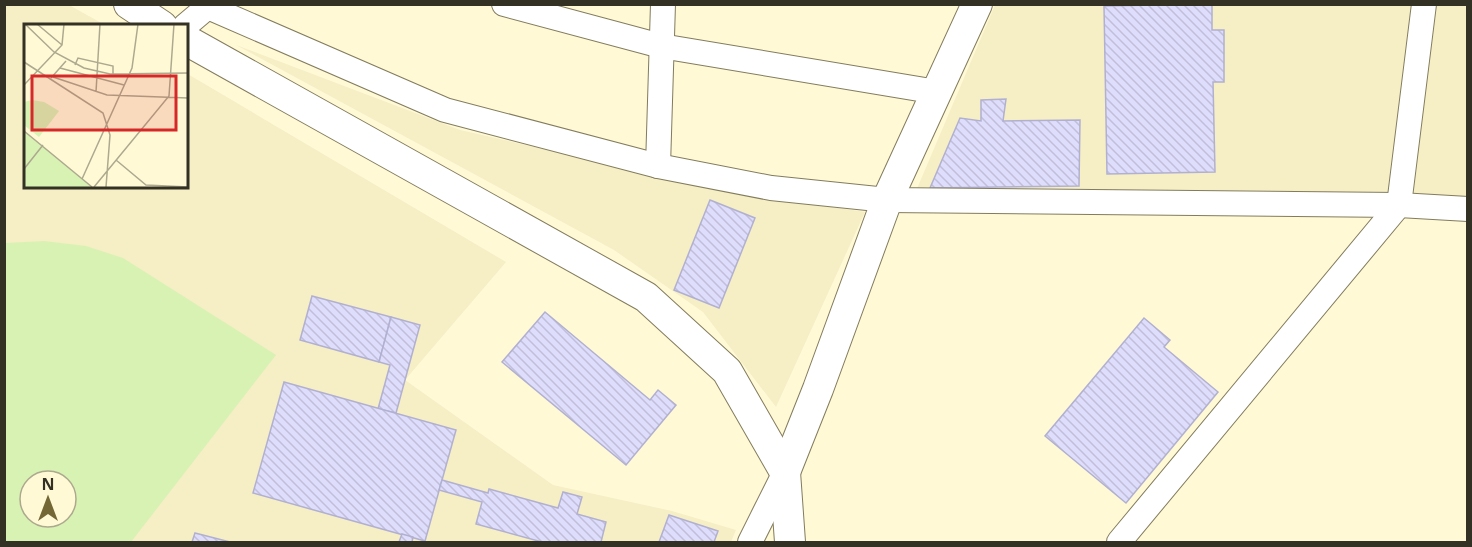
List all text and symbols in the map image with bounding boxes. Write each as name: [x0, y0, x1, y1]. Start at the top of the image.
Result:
inset map: [24, 24, 188, 188]
north arrow: [18, 469, 78, 529]
text: N: [41, 473, 55, 495]

